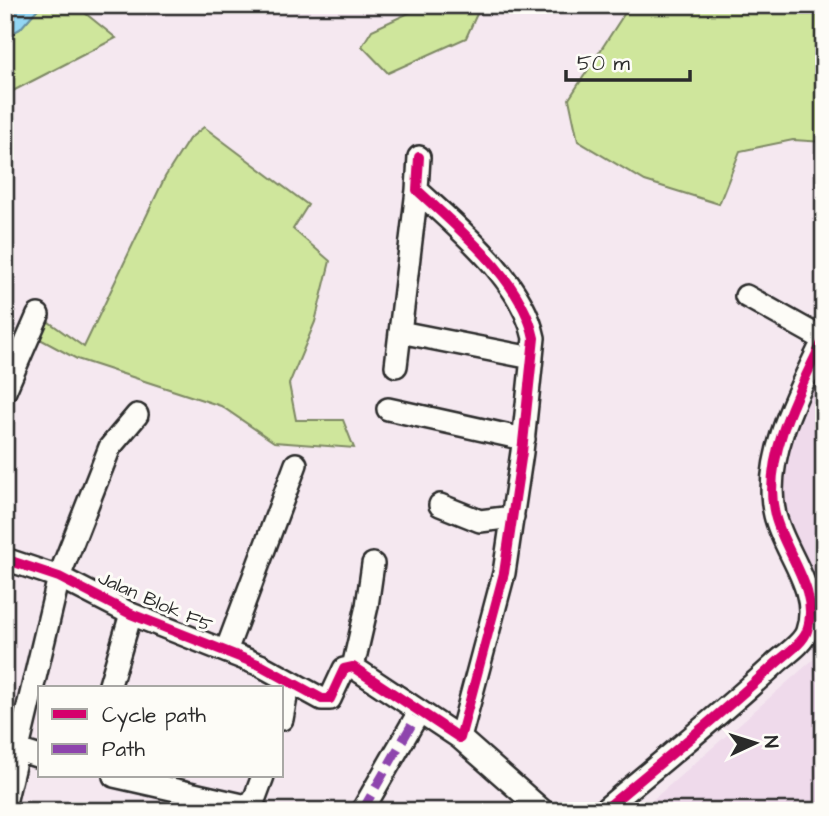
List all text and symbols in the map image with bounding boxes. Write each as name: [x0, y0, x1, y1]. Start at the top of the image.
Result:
scale bar: [566, 38, 691, 82]
text: 50 m: [577, 49, 631, 78]
street label: Jalan Blok F5: [94, 565, 217, 639]
legend: [38, 686, 284, 778]
text: Cycle path: [102, 701, 207, 732]
north arrow: [720, 708, 790, 778]
text: Path: [102, 735, 146, 764]
text: N: [757, 735, 784, 749]

